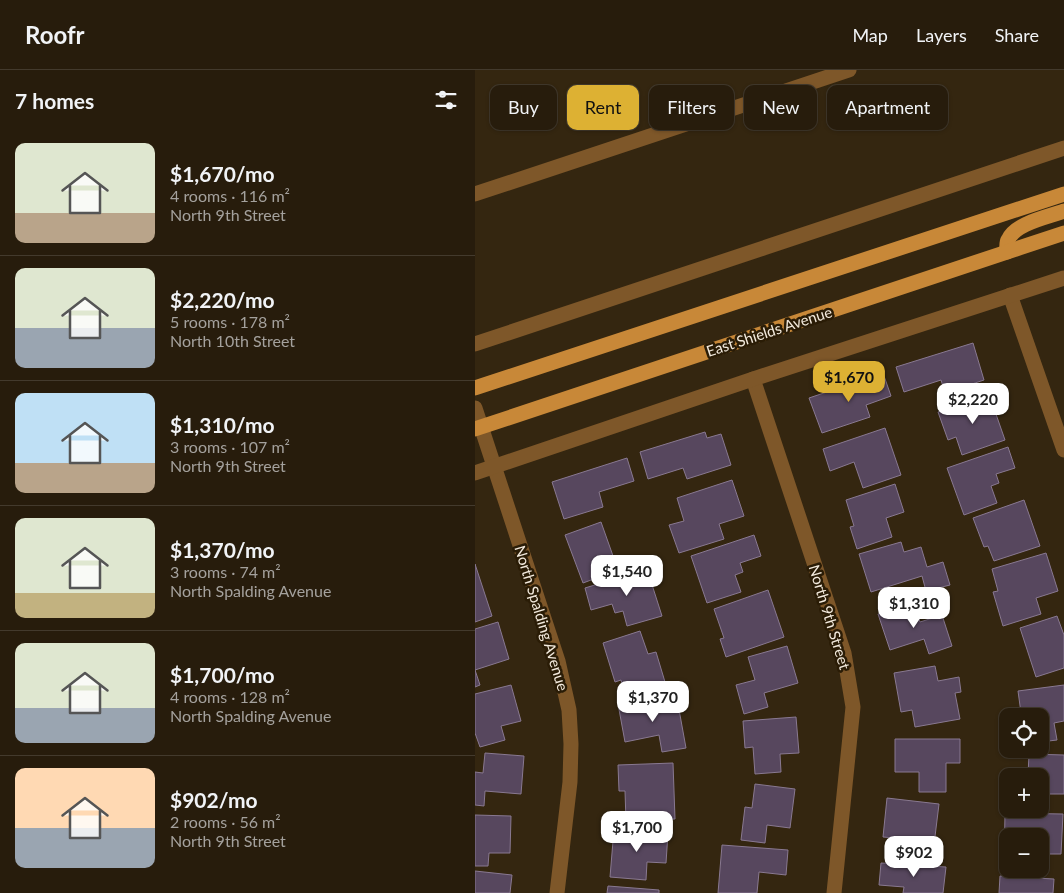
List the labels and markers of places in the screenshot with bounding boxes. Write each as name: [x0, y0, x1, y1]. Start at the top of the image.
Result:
pin: $1,670: [808, 360, 890, 403]
pin: $2,220: [932, 382, 1014, 425]
pin: $1,540: [586, 554, 668, 597]
pin: $1,310: [873, 586, 955, 629]
pin: $1,370: [612, 680, 694, 723]
pin: $1,700: [596, 810, 678, 853]
pin: $902: [884, 836, 944, 878]

